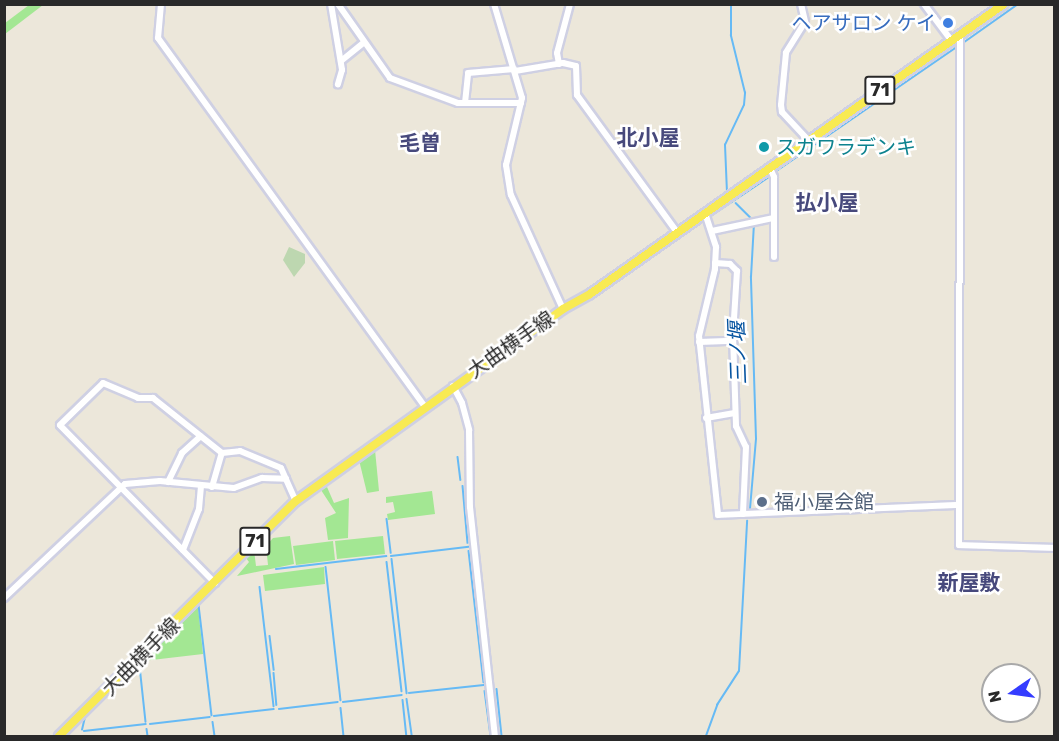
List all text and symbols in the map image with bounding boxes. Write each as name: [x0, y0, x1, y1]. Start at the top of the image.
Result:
place label: ヘアサロン ケイ: [791, 11, 936, 35]
marker: ヘアサロン ケイ: [941, 16, 955, 30]
road number: 71: [864, 75, 896, 105]
district label: 北小屋: [617, 125, 679, 151]
district label: 毛曽: [399, 130, 441, 156]
place label: スガワラデンキ: [776, 135, 916, 159]
marker: スガワラデンキ: [757, 140, 771, 154]
district label: 払小屋: [796, 190, 858, 216]
street label: 大曲横手線: [463, 306, 559, 384]
water label: 三ノ堰: [724, 321, 752, 385]
place label: 福小屋会館: [774, 490, 874, 514]
marker: 福小屋会館: [755, 495, 769, 509]
road number: 71: [238, 526, 272, 556]
district label: 新屋敷: [938, 570, 1000, 596]
street label: 大曲横手線: [97, 613, 185, 701]
north arrow: [981, 663, 1041, 723]
text: N: [984, 689, 1005, 704]

